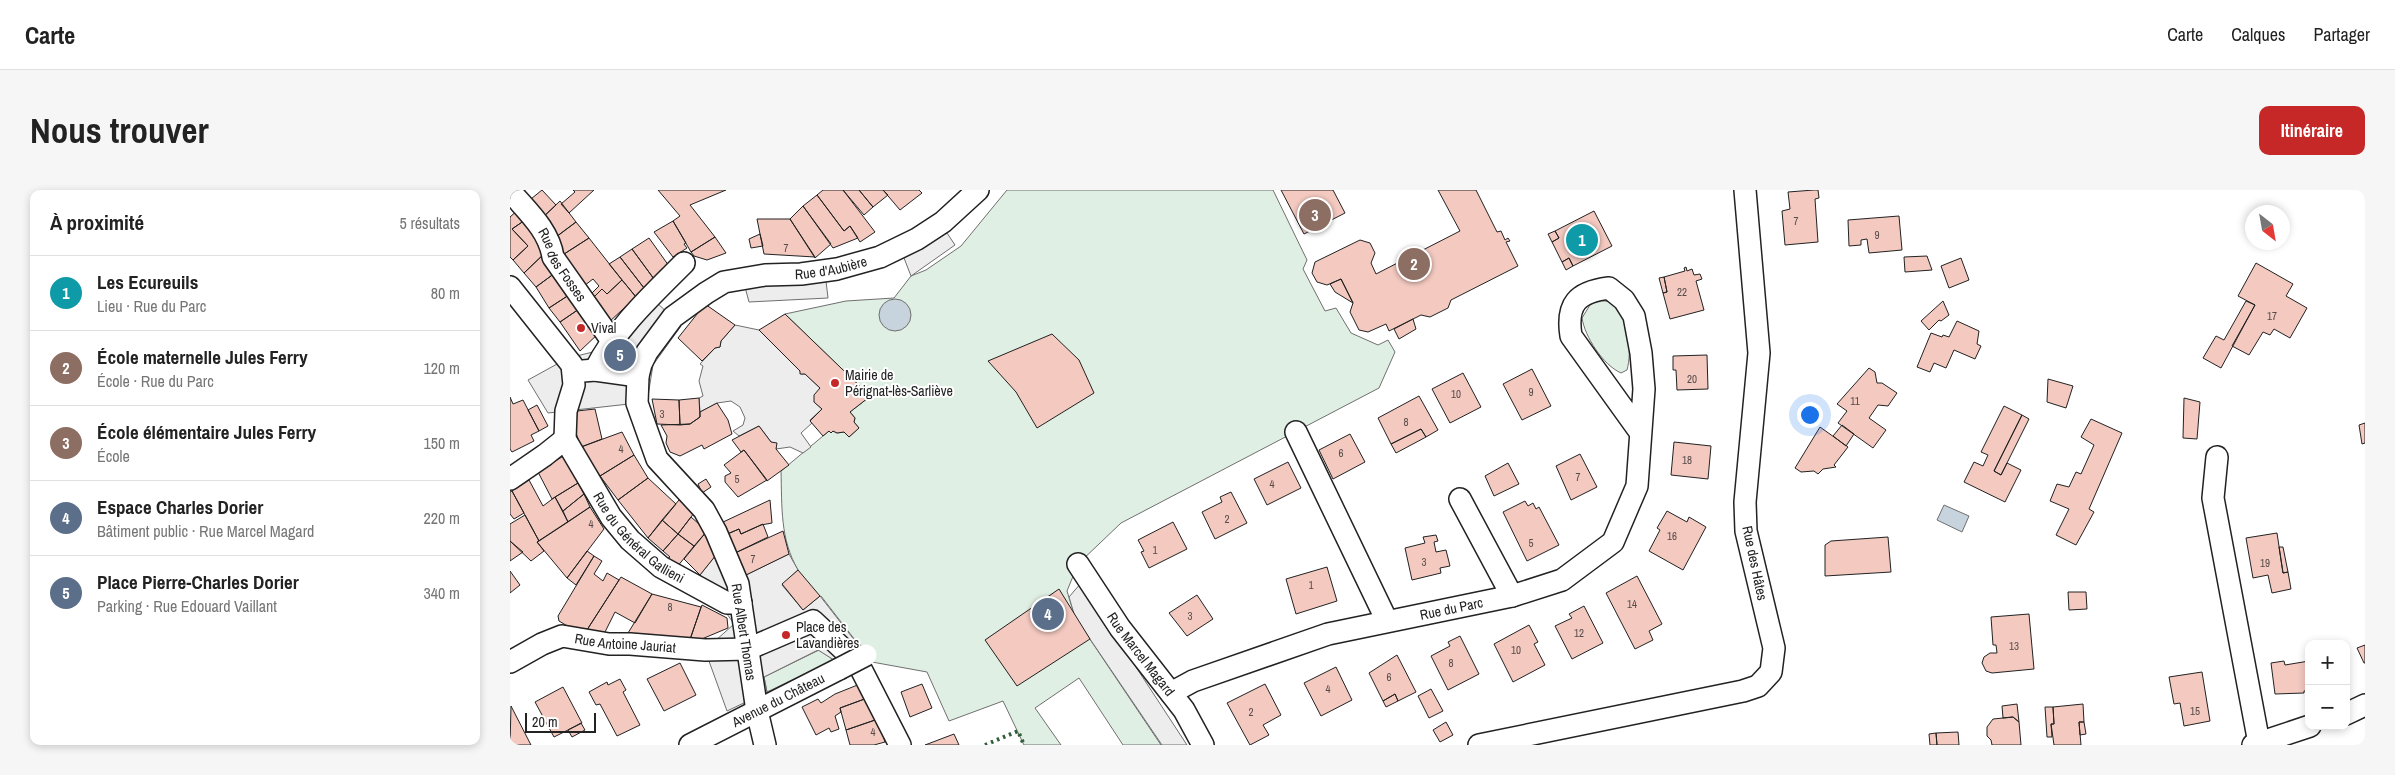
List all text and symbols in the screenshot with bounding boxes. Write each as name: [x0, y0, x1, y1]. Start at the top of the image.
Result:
text: Carte: [25, 19, 75, 51]
text: Carte: [2167, 22, 2203, 47]
text: Calques: [2231, 22, 2285, 47]
text: Partager: [2313, 22, 2370, 47]
button: Itinéraire: [2259, 106, 2365, 155]
text: Nous trouver: [30, 107, 209, 154]
pin: 3: [1299, 196, 1331, 234]
north arrow: [2245, 205, 2290, 250]
text: À proximité: [50, 208, 144, 237]
text: 5 résultats: [399, 212, 460, 234]
house number: 7: [1793, 214, 1799, 228]
pin: 1: [1566, 221, 1598, 259]
street label: Rue des Fosses: [534, 225, 591, 305]
house number: 9: [1874, 228, 1880, 242]
house number: 7: [783, 241, 789, 255]
pin: 2: [1398, 245, 1430, 283]
street label: Rue d'Aubière: [795, 252, 869, 283]
text: Les Ecureuils: [97, 269, 198, 295]
text: 1: [62, 282, 70, 304]
text: 80 m: [431, 282, 460, 304]
house number: 22: [1677, 285, 1687, 299]
text: Lieu · Rue du Parc: [97, 295, 206, 317]
house number: 17: [2267, 309, 2277, 323]
place label: Vival: [591, 319, 616, 337]
marker: Vival: [575, 322, 587, 334]
pin: 5: [604, 336, 636, 374]
text: École maternelle Jules Ferry: [97, 344, 308, 370]
text: 2: [62, 357, 70, 379]
text: 120 m: [424, 357, 460, 379]
place label: Mairie de Pérignat-lès-Sarliève: [845, 366, 953, 400]
text: École · Rue du Parc: [97, 370, 214, 392]
house number: 20: [1687, 372, 1697, 386]
marker: Mairie de Pérignat-lès-Sarliève: [829, 377, 841, 389]
house number: 9: [1528, 385, 1534, 399]
house number: 10: [1451, 387, 1461, 401]
house number: 11: [1850, 394, 1860, 408]
your location: [1797, 402, 1823, 428]
house number: 3: [659, 407, 665, 421]
house number: 8: [1403, 415, 1409, 429]
text: École élémentaire Jules Ferry: [97, 419, 316, 445]
text: 3: [62, 432, 70, 454]
text: 150 m: [424, 432, 460, 454]
house number: 4: [618, 442, 624, 456]
text: École: [97, 445, 130, 467]
house number: 6: [1338, 446, 1344, 460]
house number: 18: [1682, 453, 1692, 467]
house number: 7: [1575, 470, 1581, 484]
house number: 5: [734, 472, 740, 486]
house number: 4: [1269, 477, 1275, 491]
street label: Rue du Général Gallieni: [589, 489, 688, 587]
text: Espace Charles Dorier: [97, 494, 263, 520]
text: 4: [62, 507, 70, 529]
text: 220 m: [424, 507, 460, 529]
house number: 2: [1224, 512, 1230, 526]
house number: 4: [588, 517, 594, 531]
text: Bâtiment public · Rue Marcel Magard: [97, 520, 314, 542]
street label: Rue des Hâtes: [1738, 524, 1772, 602]
house number: 16: [1667, 529, 1677, 543]
house number: 5: [1528, 536, 1534, 550]
house number: 1: [1152, 543, 1158, 557]
house number: 7: [750, 552, 756, 566]
house number: 3: [1421, 555, 1427, 569]
house number: 19: [2260, 556, 2270, 570]
text: Place Pierre-Charles Dorier: [97, 569, 299, 595]
house number: 1: [1308, 578, 1314, 592]
text: 5: [62, 582, 70, 604]
text: 340 m: [424, 582, 460, 604]
street label: Rue Albert Thomas: [727, 582, 761, 682]
street label: Rue du Parc: [1418, 593, 1485, 624]
text: Parking · Rue Edouard Vaillant: [97, 595, 277, 617]
pin: 4: [1032, 595, 1064, 633]
house number: 14: [1627, 597, 1637, 611]
house number: 8: [667, 600, 673, 614]
street label: Rue Marcel Magard: [1103, 609, 1179, 700]
house number: 3: [1187, 609, 1193, 623]
place label: Place des Lavandières: [796, 618, 859, 652]
house number: 12: [1574, 626, 1584, 640]
street label: Rue Antoine Jauriat: [573, 629, 676, 657]
marker: Place des Lavandières: [780, 629, 792, 641]
house number: 13: [2009, 639, 2019, 653]
map controls: [2305, 640, 2350, 730]
button: +: [2305, 640, 2350, 685]
house number: 10: [1511, 643, 1521, 657]
house number: 8: [1448, 656, 1454, 670]
street label: Avenue du Château: [728, 669, 827, 732]
house number: 6: [1386, 670, 1392, 684]
house number: 4: [1325, 682, 1331, 696]
button: −: [2305, 685, 2350, 730]
house number: 15: [2190, 704, 2200, 718]
house number: 2: [1248, 705, 1254, 719]
scale bar: [525, 710, 596, 733]
text: 20 m: [532, 713, 558, 731]
house number: 4: [870, 725, 876, 739]

